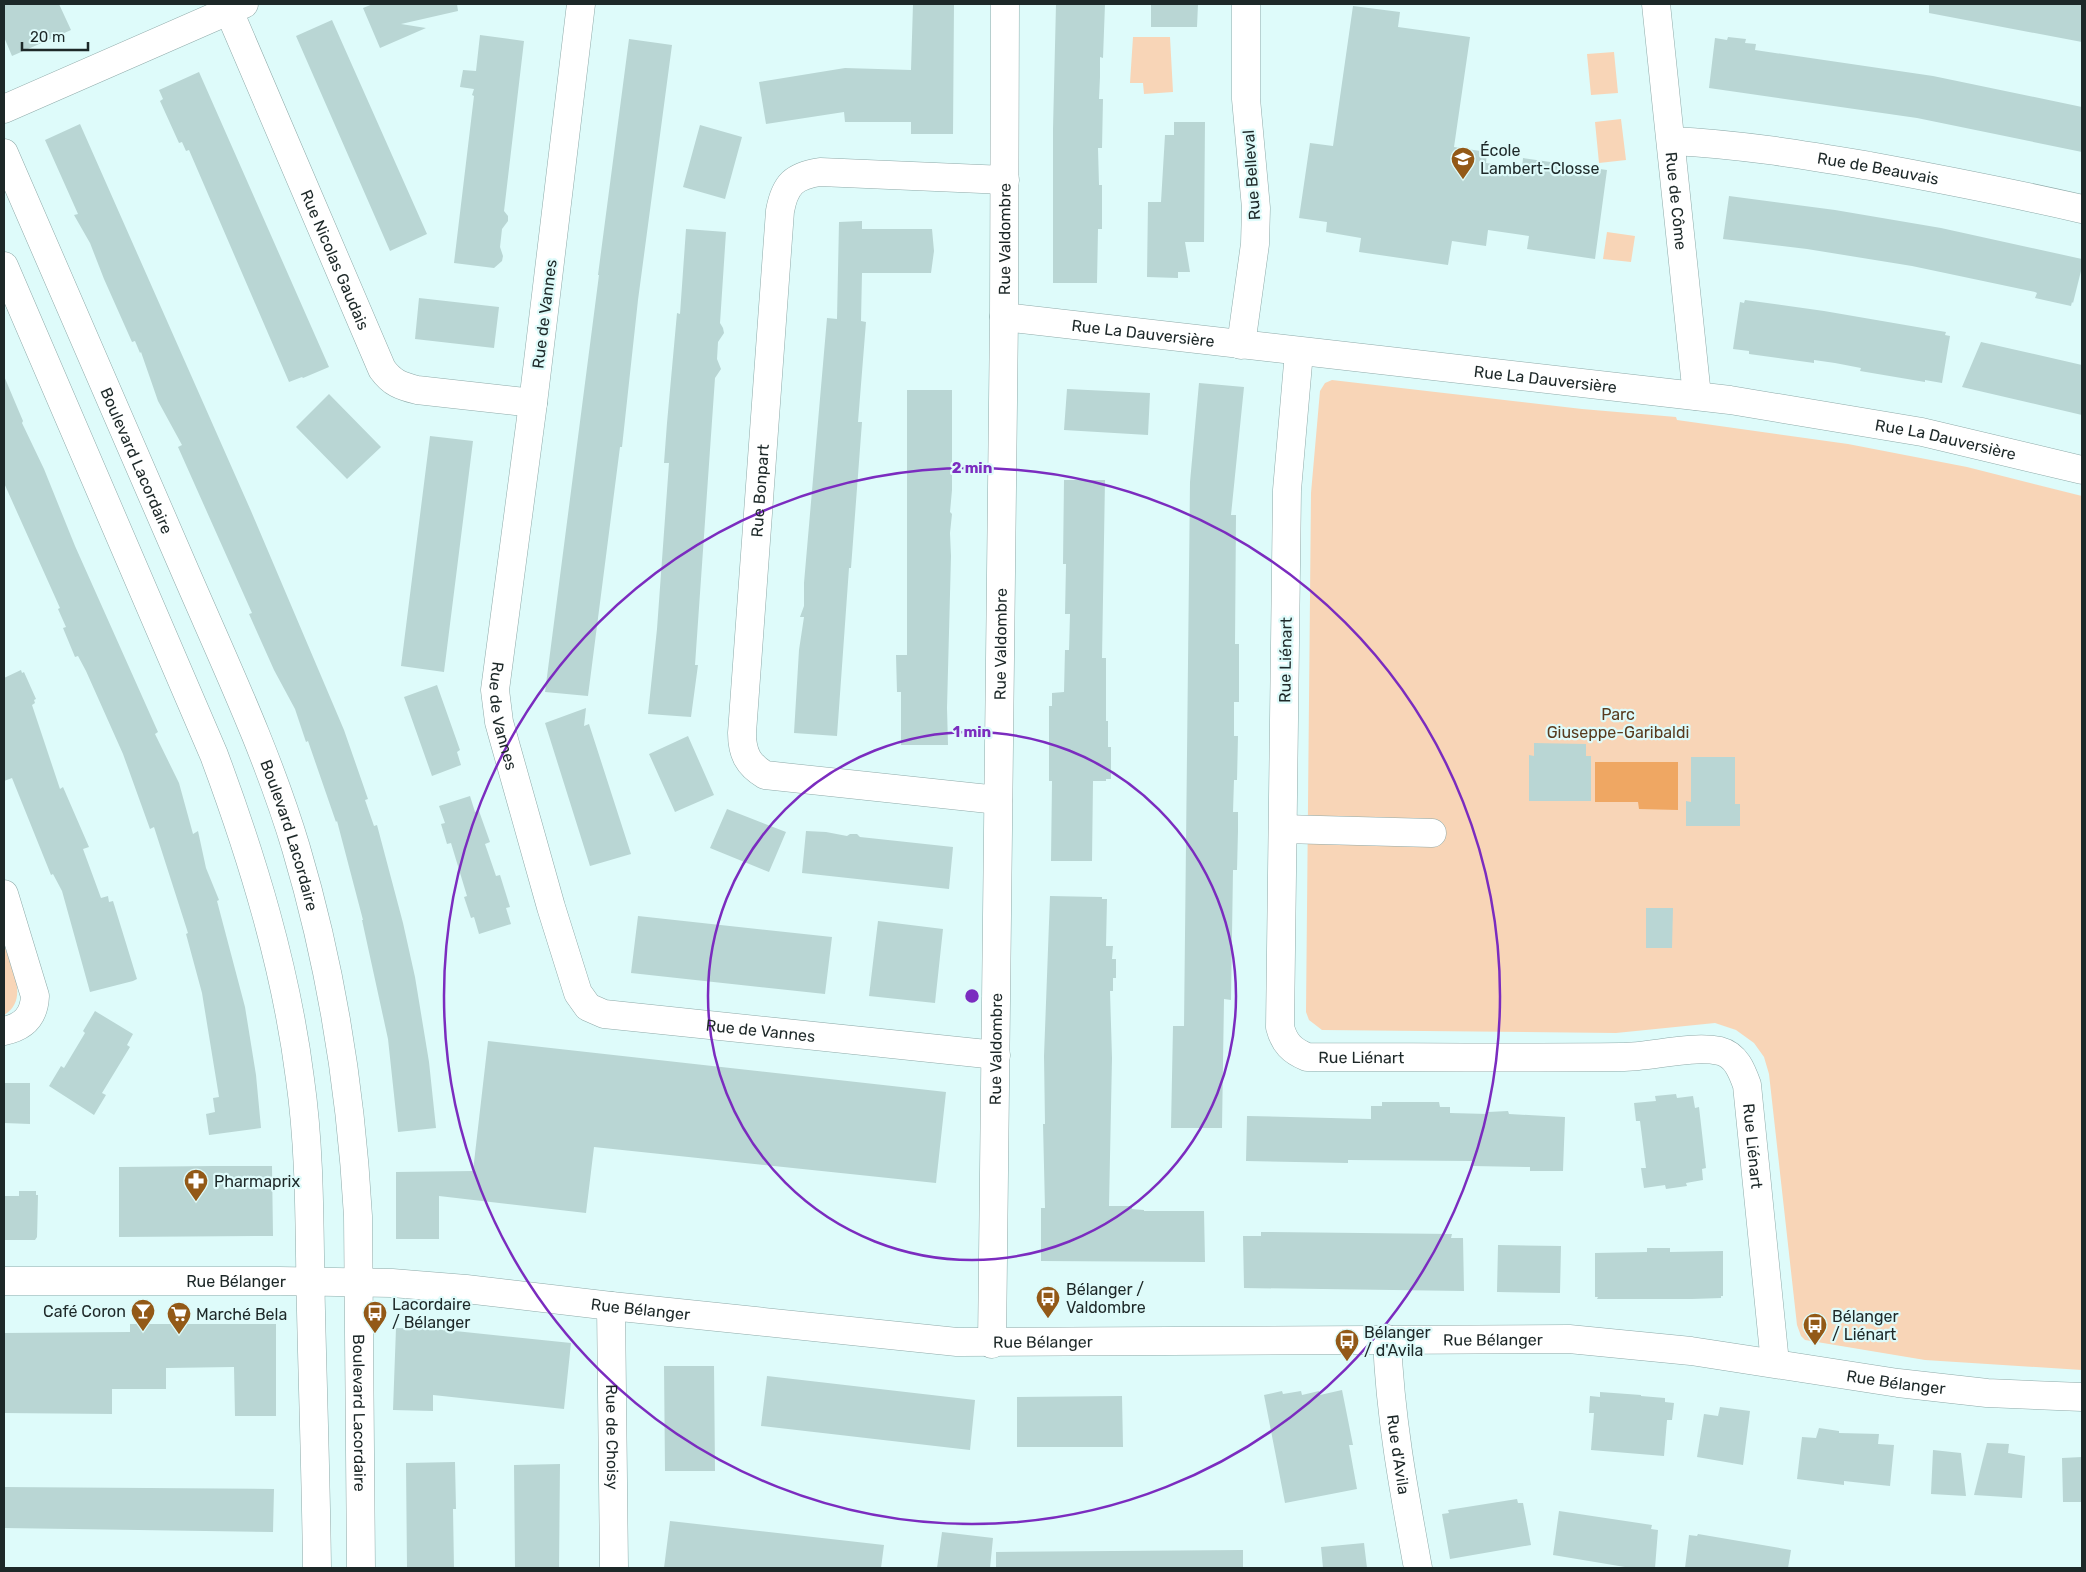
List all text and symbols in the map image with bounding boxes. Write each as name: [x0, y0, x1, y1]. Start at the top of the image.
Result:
scale bar: [22, 20, 89, 52]
text: 20 m: [30, 28, 65, 46]
street label: Rue Belleval: [1239, 129, 1264, 221]
place label: École Lambert-Closse: [1480, 141, 1600, 178]
school or university icon: École Lambert-Closse: [1450, 146, 1476, 180]
street label: Rue de Beauvais: [1816, 148, 1940, 189]
street label: Rue de Côme: [1662, 151, 1691, 251]
street label: Rue Valdombre: [995, 183, 1014, 295]
street label: Rue Nicolas Gaudais: [296, 187, 373, 333]
street label: Rue de Vannes: [528, 258, 561, 370]
street label: Rue La Dauversière: [1070, 316, 1216, 351]
street label: Rue La Dauversière: [1473, 362, 1618, 397]
street label: Boulevard Lacordaire: [96, 385, 177, 537]
street label: Rue La Dauversière: [1874, 415, 2018, 464]
street label: Rue Bonpart: [747, 443, 773, 538]
text: 2 min: [952, 459, 992, 477]
street label: Rue Valdombre: [991, 588, 1011, 700]
street label: Rue Liénart: [1275, 617, 1296, 703]
street label: Rue de Vannes: [485, 661, 521, 772]
park label: Parc Giuseppe-Garibaldi: [1547, 705, 1689, 742]
text: 1 min: [953, 723, 991, 741]
street label: Boulevard Lacordaire: [256, 757, 322, 913]
centre of rings: [963, 987, 981, 1005]
street label: Rue Valdombre: [986, 993, 1006, 1105]
street label: Rue de Vannes: [705, 1016, 816, 1046]
street label: Rue Liénart: [1318, 1048, 1404, 1067]
street label: Rue Liénart: [1739, 1103, 1766, 1190]
pharmacy icon: Pharmaprix: [183, 1168, 209, 1202]
place label: Pharmaprix: [214, 1172, 300, 1191]
street label: Rue Bélanger: [186, 1272, 286, 1291]
place label: Bélanger / Valdombre: [1066, 1280, 1146, 1317]
bus stop icon: Bélanger / Valdombre: [1035, 1285, 1061, 1319]
place label: Lacordaire / Bélanger: [392, 1295, 471, 1332]
street label: Rue Bélanger: [590, 1295, 691, 1324]
bar icon: Café Coron: [130, 1298, 156, 1332]
bus stop icon: Lacordaire / Bélanger: [362, 1300, 388, 1334]
supermarket icon: Marché Bela: [166, 1301, 192, 1335]
place label: Café Coron: [43, 1302, 126, 1321]
place label: Marché Bela: [196, 1305, 287, 1324]
place label: Bélanger / Liénart: [1832, 1307, 1899, 1344]
bus stop icon: Bélanger / Liénart: [1802, 1312, 1828, 1346]
place label: Bélanger / d'Avila: [1364, 1323, 1431, 1360]
bus stop icon: Bélanger / d'Avila: [1334, 1328, 1360, 1362]
street label: Rue Bélanger: [1443, 1330, 1543, 1350]
street label: Rue Bélanger: [993, 1332, 1093, 1352]
street label: Boulevard Lacordaire: [349, 1334, 369, 1492]
street label: Rue Bélanger: [1845, 1366, 1946, 1398]
street label: Rue de Choisy: [602, 1384, 622, 1490]
street label: Rue d'Avila: [1383, 1413, 1414, 1496]

